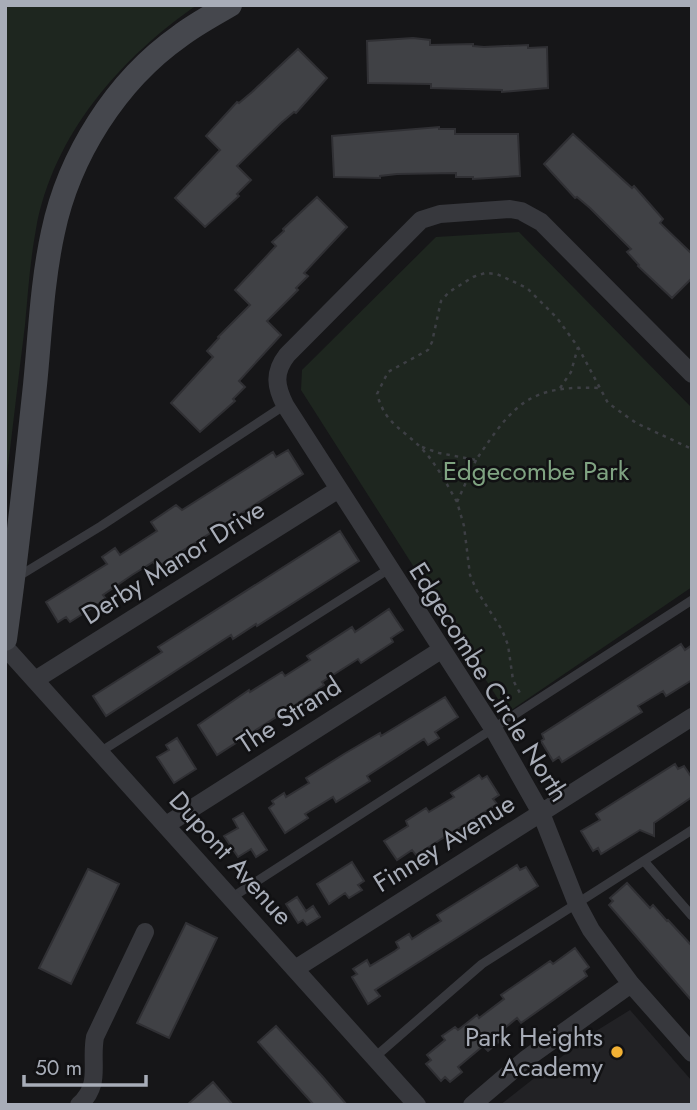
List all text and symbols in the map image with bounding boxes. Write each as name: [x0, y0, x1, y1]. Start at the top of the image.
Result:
park label: Edgecombe Park: [443, 452, 630, 490]
street label: Derby Manor Drive: [74, 490, 272, 634]
street label: Edgecombe Circle North: [400, 555, 578, 809]
street label: The Strand: [229, 667, 349, 763]
street label: Dupont Avenue: [160, 782, 302, 934]
street label: Finney Avenue: [366, 784, 522, 902]
place label: Park Heights Academy: [465, 1018, 604, 1086]
scale bar: [24, 1044, 147, 1088]
marker: Park Heights Academy: [609, 1044, 625, 1060]
text: 50 m: [35, 1053, 82, 1083]

